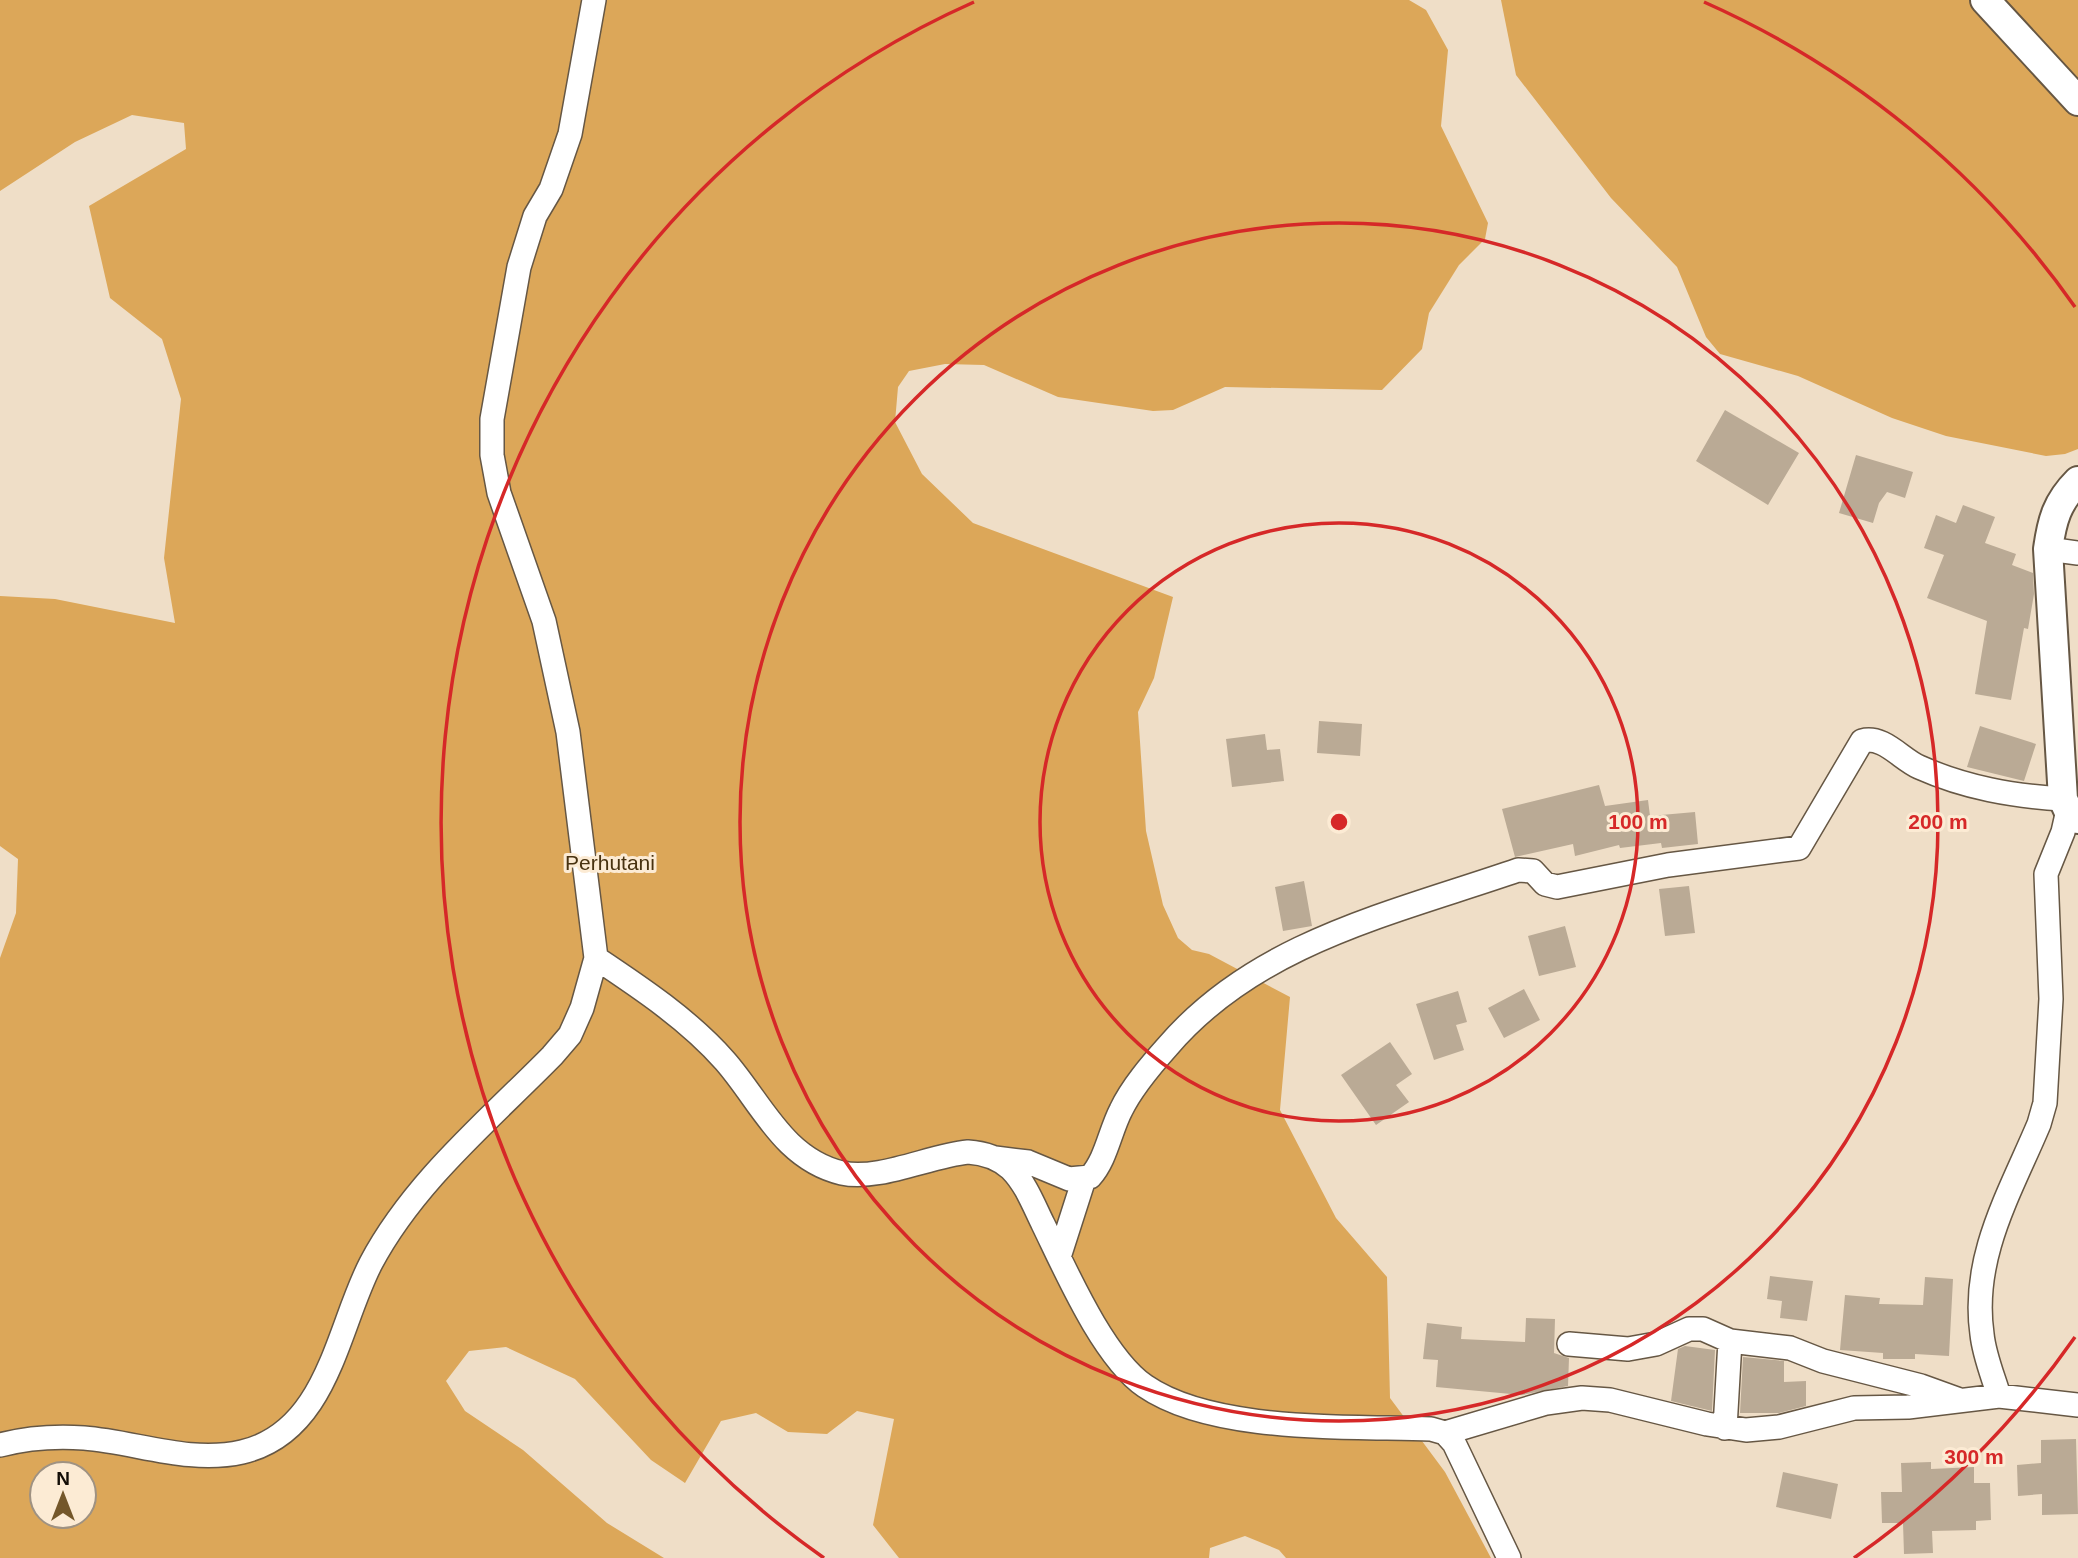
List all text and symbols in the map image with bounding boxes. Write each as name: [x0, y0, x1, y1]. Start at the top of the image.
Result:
centre of rings: [1327, 810, 1351, 834]
text: 100 m: [1608, 810, 1668, 833]
text: 200 m: [1908, 810, 1968, 833]
park label: Perhutani: [565, 851, 655, 874]
text: 300 m: [1944, 1445, 2004, 1468]
north arrow: [28, 1460, 98, 1530]
text: N: [56, 1468, 70, 1489]

